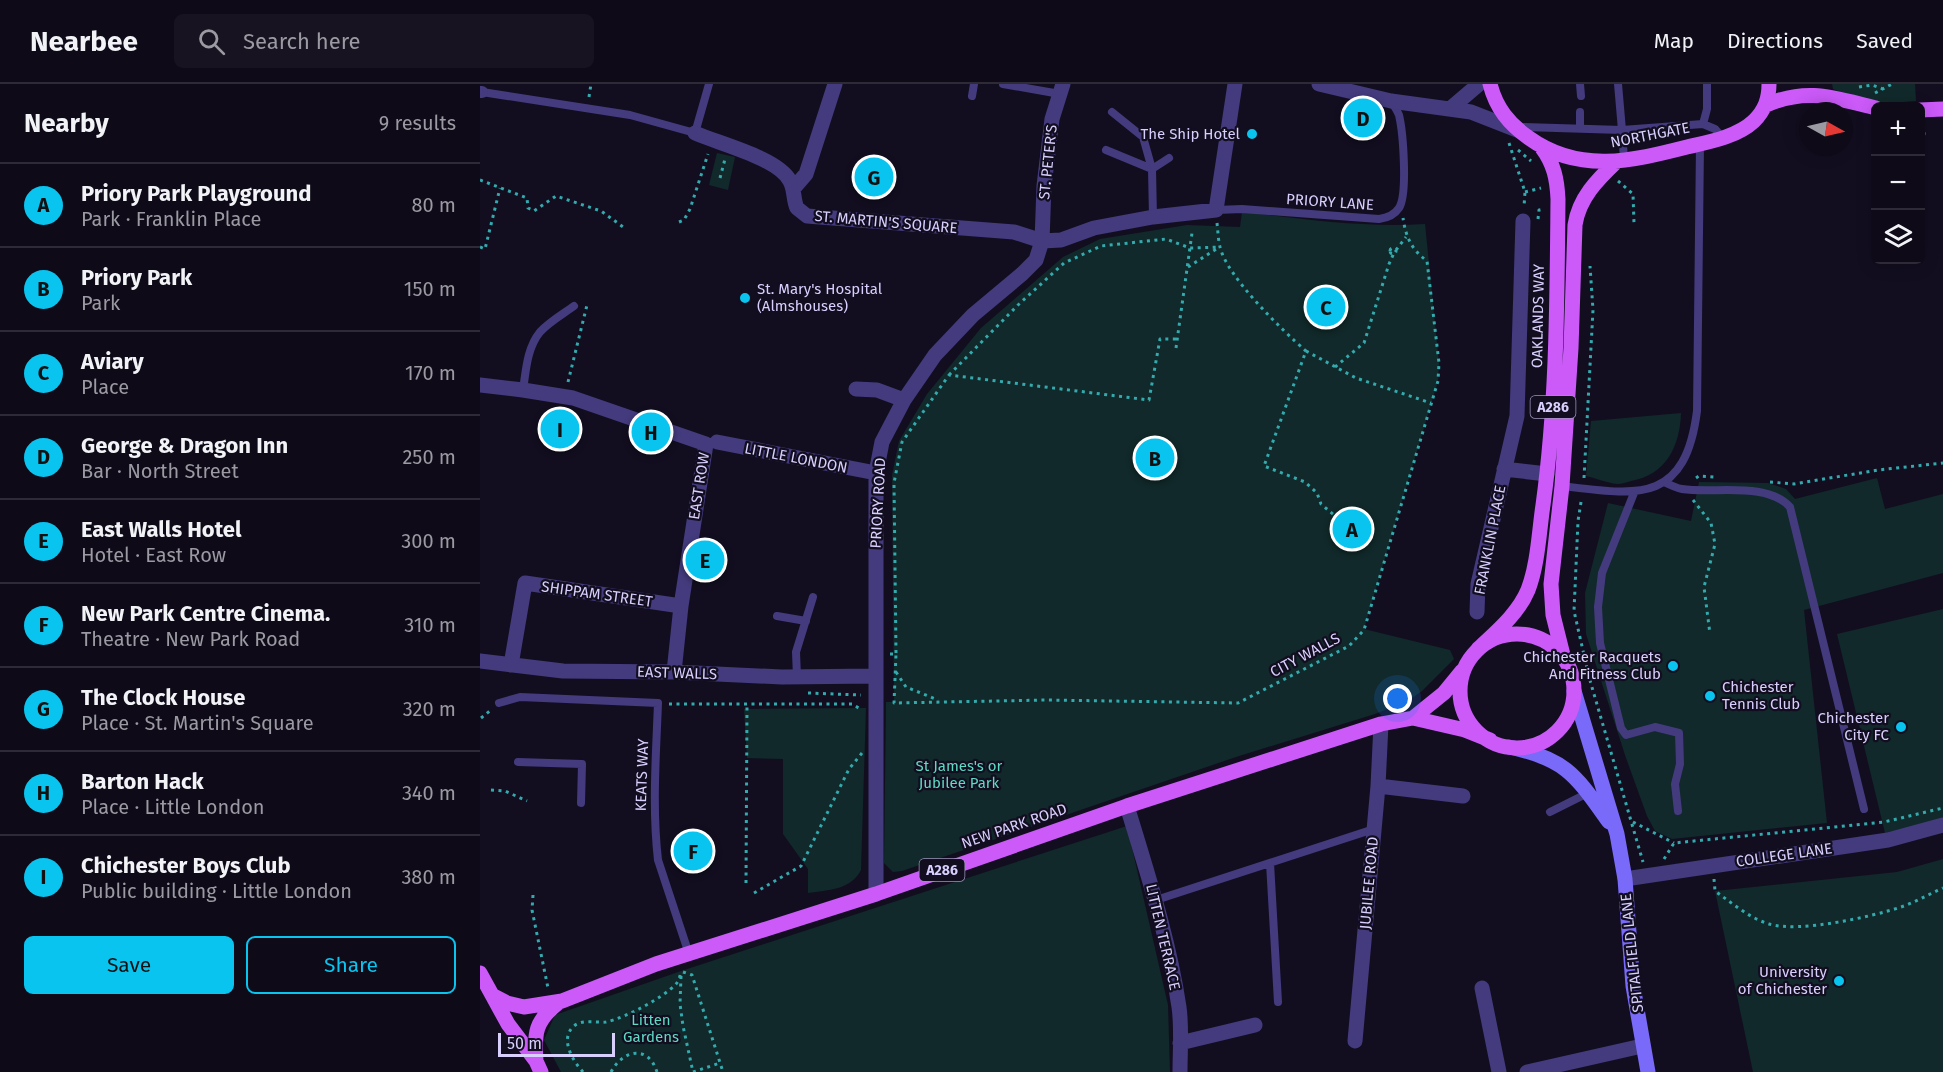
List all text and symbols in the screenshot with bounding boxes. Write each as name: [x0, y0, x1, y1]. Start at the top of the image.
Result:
search box: [174, 14, 594, 68]
text: Nearbee: [30, 25, 138, 58]
icon: search: [195, 25, 228, 58]
text: Search here: [243, 28, 360, 55]
text: Map: [1654, 28, 1694, 54]
text: Directions: [1727, 28, 1823, 54]
text: Saved: [1856, 28, 1913, 54]
pin: D: [1344, 96, 1382, 141]
north arrow: [1799, 102, 1853, 156]
map controls: [1871, 102, 1925, 264]
button: +: [1871, 102, 1925, 156]
text: Nearby: [24, 108, 109, 139]
text: 9 results: [379, 111, 456, 135]
street label: NORTHGATE: [1609, 118, 1691, 152]
street label: ST. PETER'S: [1035, 124, 1061, 200]
place label: The Ship Hotel: [1141, 125, 1241, 143]
marker: The Ship Hotel: [1245, 127, 1259, 141]
pin: G: [854, 154, 894, 200]
button: −: [1871, 156, 1925, 210]
text: Priory Park Playground: [81, 180, 311, 207]
street label: PRIORY LANE: [1286, 190, 1374, 214]
text: A: [38, 193, 49, 217]
text: 80 m: [411, 193, 456, 217]
text: Park · Franklin Place: [81, 207, 261, 231]
street label: ST. MARTIN'S SQUARE: [814, 207, 958, 237]
button: layers: [1871, 210, 1925, 264]
street label: OAKLANDS WAY: [1528, 263, 1548, 368]
text: Priory Park: [81, 264, 192, 291]
text: B: [37, 277, 50, 301]
text: 150 m: [404, 277, 456, 301]
place label: St. Mary's Hospital (Almshouses): [757, 280, 883, 315]
pin: C: [1306, 284, 1346, 330]
text: Park: [81, 291, 120, 315]
marker: St. Mary's Hospital (Almshouses): [738, 291, 752, 305]
text: Aviary: [81, 348, 144, 375]
text: C: [38, 361, 49, 385]
text: 170 m: [405, 361, 456, 385]
text: Place: [81, 375, 129, 399]
road number: A286: [1530, 396, 1576, 418]
pin: I: [540, 406, 580, 452]
pin: H: [632, 410, 670, 454]
text: George & Dragon Inn: [81, 432, 288, 459]
pin: B: [1136, 436, 1174, 481]
street label: LITTLE LONDON: [743, 439, 849, 477]
text: D: [37, 445, 50, 469]
text: 250 m: [402, 445, 456, 469]
street label: EAST ROW: [685, 450, 713, 521]
street label: PRIORY ROAD: [867, 457, 889, 549]
text: Bar · North Street: [81, 459, 239, 483]
street label: FRANKLIN PLACE: [1471, 484, 1509, 596]
pin: A: [1332, 506, 1372, 552]
text: East Walls Hotel: [81, 516, 242, 543]
text: E: [38, 529, 49, 553]
text: 300 m: [401, 529, 456, 553]
pin: E: [686, 538, 724, 582]
text: Hotel · East Row: [81, 543, 226, 567]
street label: SHIPPAM STREET: [540, 577, 654, 611]
text: New Park Centre Cinema.: [81, 600, 330, 627]
text: F: [39, 613, 48, 637]
text: 310 m: [404, 613, 456, 637]
text: Theatre · New Park Road: [81, 627, 300, 651]
street label: CITY WALLS: [1267, 629, 1343, 681]
place label: Chichester Racquets And Fitness Club: [1523, 648, 1661, 683]
marker: Chichester Racquets And Fitness Club: [1666, 659, 1680, 673]
street label: EAST WALLS: [637, 663, 717, 683]
place label: Chichester Tennis Club: [1722, 678, 1800, 713]
text: The Clock House: [81, 684, 245, 711]
your location: [1383, 684, 1412, 713]
marker: Chichester Tennis Club: [1703, 689, 1717, 703]
text: G: [37, 697, 50, 721]
text: 320 m: [403, 697, 456, 721]
place label: Chichester City FC: [1817, 709, 1890, 744]
text: Place · St. Martin's Square: [81, 711, 314, 735]
marker: Chichester City FC: [1894, 720, 1908, 734]
street label: KEATS WAY: [632, 738, 652, 812]
park label: St James's or Jubilee Park: [916, 757, 1003, 792]
text: Barton Hack: [81, 768, 204, 795]
text: H: [37, 781, 50, 805]
text: 340 m: [402, 781, 456, 805]
text: Place · Little London: [81, 795, 265, 819]
street label: NEW PARK ROAD: [959, 800, 1069, 852]
pin: F: [674, 828, 712, 873]
street label: JUBILEE ROAD: [1356, 836, 1382, 930]
street label: COLLEGE LANE: [1735, 839, 1833, 871]
text: Chichester Boys Club: [81, 852, 291, 879]
road number: A286: [920, 859, 964, 881]
text: I: [41, 865, 46, 889]
text: 380 m: [401, 865, 456, 889]
text: Public building · Little London: [81, 879, 352, 903]
street label: LITTEN TERRACE: [1142, 882, 1184, 992]
street label: SPITALFIELD LANE: [1617, 893, 1647, 1013]
button: Save: [24, 936, 234, 994]
button: Share: [246, 936, 456, 994]
place label: University of Chichester: [1738, 963, 1828, 998]
marker: University of Chichester: [1832, 974, 1846, 988]
park label: Litten Gardens: [623, 1011, 679, 1046]
scale bar: [498, 1030, 615, 1058]
text: 50 m: [507, 1034, 542, 1053]

